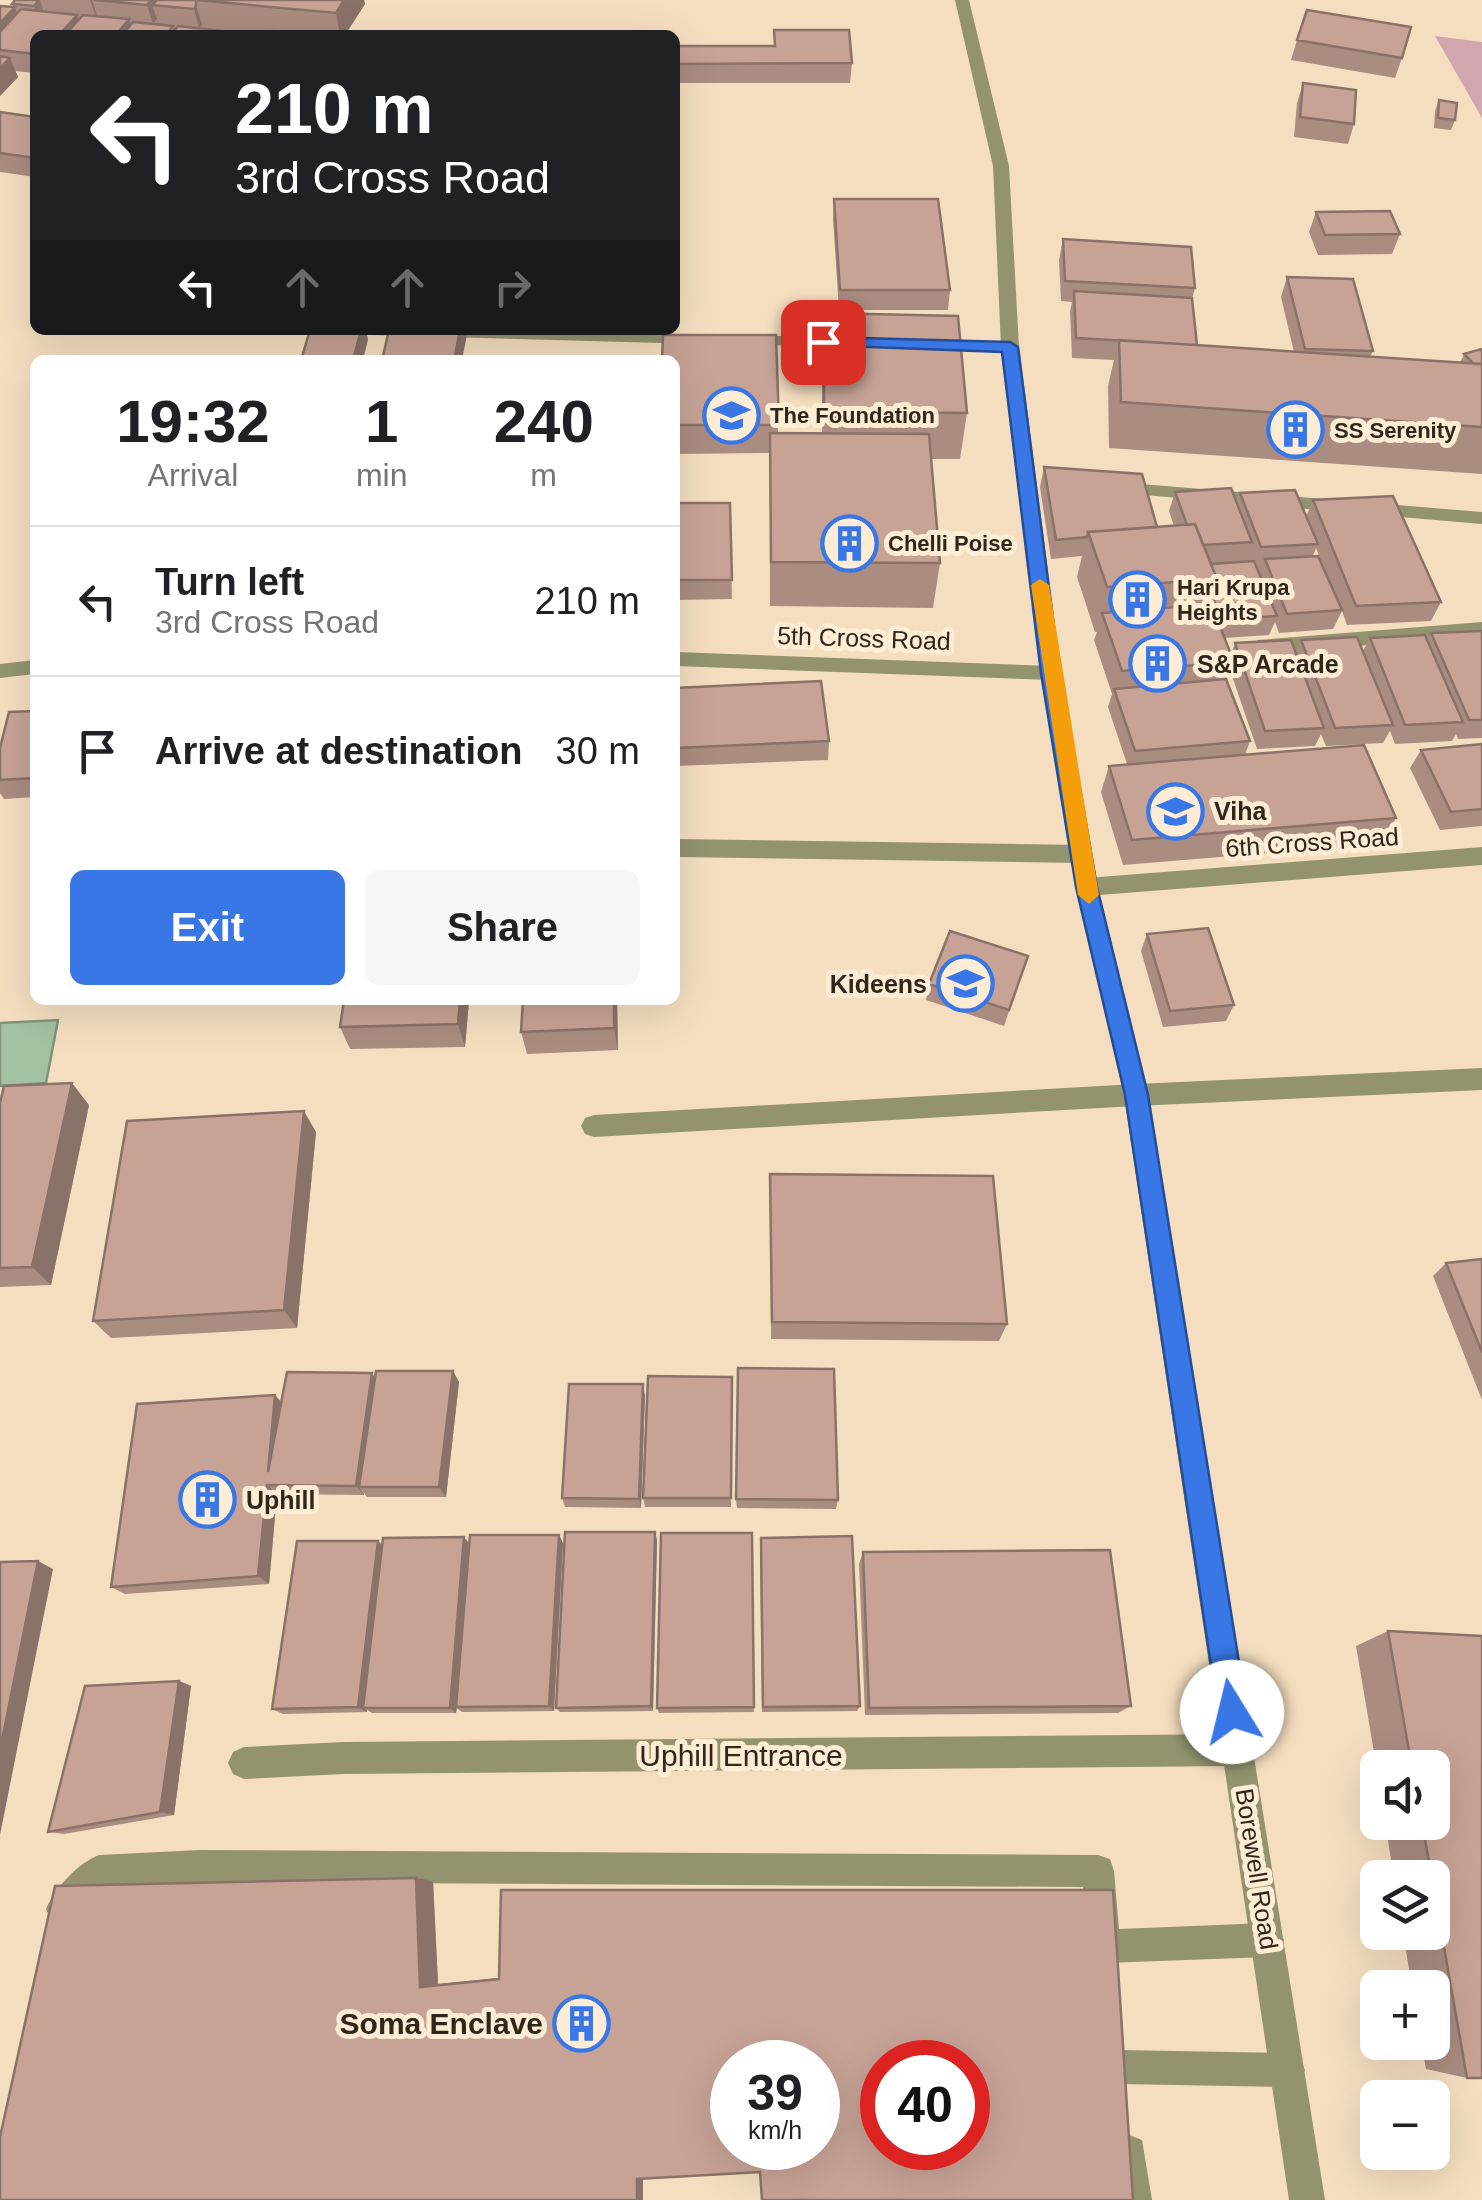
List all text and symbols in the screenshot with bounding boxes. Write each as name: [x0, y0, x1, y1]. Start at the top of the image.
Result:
icon: left: [70, 70, 200, 200]
text: 210 m: [235, 70, 433, 148]
text: 3rd Cross Road: [235, 152, 550, 203]
icon: left: [170, 260, 225, 315]
icon: ahead: [275, 260, 330, 315]
icon: ahead: [380, 260, 435, 315]
icon: right: [485, 260, 540, 315]
pin: [781, 300, 866, 385]
icon: arrive: [796, 315, 851, 370]
school or university icon: The Foundation: [701, 385, 761, 445]
text: 19:32: [116, 388, 270, 455]
text: 1: [365, 388, 398, 455]
text: 240: [494, 388, 594, 455]
building icon: SS Serenity: [1265, 400, 1325, 460]
place label: The Foundation: [770, 403, 935, 428]
place label: SS Serenity: [1334, 418, 1457, 443]
text: Arrival: [148, 457, 238, 493]
text: min: [356, 457, 407, 493]
text: m: [530, 457, 557, 493]
building icon: Chelli Poise: [819, 513, 879, 573]
place label: Chelli Poise: [888, 531, 1013, 556]
text: Turn left: [155, 561, 304, 603]
building icon: Hari Krupa Heights: [1108, 570, 1168, 630]
icon: left: [70, 574, 125, 629]
place label: Hari Krupa Heights: [1177, 575, 1290, 625]
text: 210 m: [534, 580, 640, 622]
text: 3rd Cross Road: [155, 604, 379, 640]
street label: 5th Cross Road: [777, 621, 951, 655]
building icon: S&P Arcade: [1128, 634, 1188, 694]
place label: S&P Arcade: [1197, 650, 1339, 678]
icon: arrive: [70, 724, 125, 779]
text: Arrive at destination: [155, 730, 522, 772]
text: 30 m: [556, 730, 640, 772]
school or university icon: Viha: [1145, 781, 1205, 841]
place label: Viha: [1214, 797, 1267, 825]
street label: 6th Cross Road: [1224, 822, 1400, 862]
button: Exit: [70, 870, 345, 985]
button: Share: [365, 870, 640, 985]
school or university icon: Kideens: [936, 954, 996, 1014]
place label: Kideens: [830, 970, 927, 998]
building icon: Uphill: [177, 1470, 237, 1530]
place label: Uphill: [246, 1486, 315, 1514]
position arrow: [1180, 1660, 1284, 1764]
street label: Uphill Entrance: [639, 1739, 843, 1772]
map controls: [1360, 1750, 1450, 2170]
button: sound: [1360, 1750, 1450, 1840]
street label: Borewell Road: [1230, 1787, 1284, 1951]
button: layers: [1360, 1860, 1450, 1950]
button: +: [1360, 1970, 1450, 2060]
building icon: Soma Enclave: [552, 1993, 612, 2053]
place label: Soma Enclave: [340, 2007, 543, 2040]
speed limit sign: 40: [860, 2040, 990, 2170]
text: 39: [747, 2065, 803, 2121]
button: −: [1360, 2080, 1450, 2170]
text: km/h: [748, 2116, 802, 2144]

